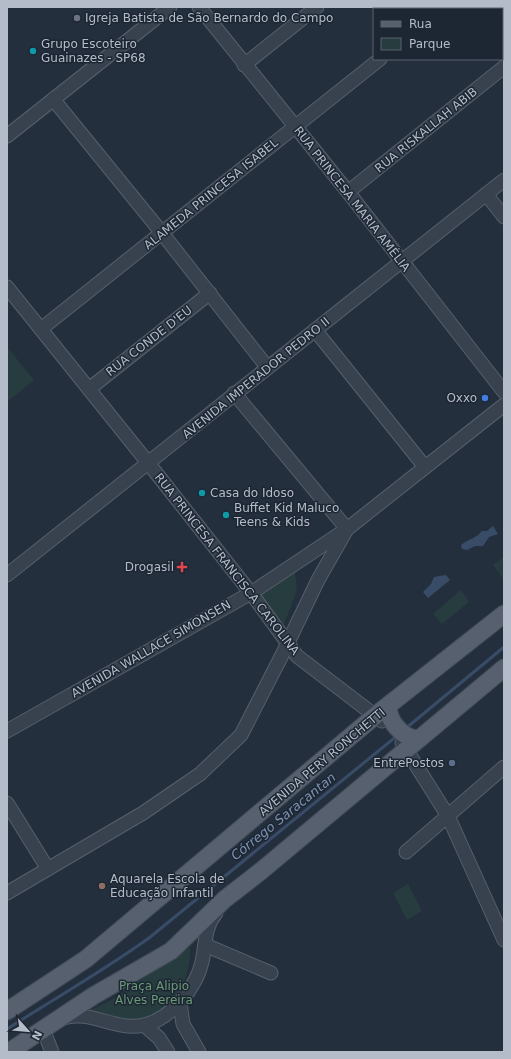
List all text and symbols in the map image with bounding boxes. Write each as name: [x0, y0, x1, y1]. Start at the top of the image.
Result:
legend: [373, 8, 503, 60]
place label: Igreja Batista de São Bernardo do Campo: [85, 11, 333, 25]
marker: Igreja Batista de São Bernardo do Campo: [72, 13, 82, 23]
text: Rua: [409, 17, 432, 31]
place label: Grupo Escoteiro Guainazes - SP68: [41, 37, 146, 65]
text: Parque: [409, 37, 450, 51]
marker: Grupo Escoteiro Guainazes - SP68: [28, 46, 38, 56]
street label: RUA RISKALLAH ABIB: [372, 84, 480, 176]
street label: RUA PRINCESA MARIA AMÉLIA: [291, 123, 414, 275]
street label: ALAMEDA PRINCESA ISABEL: [141, 135, 281, 252]
street label: RUA CONDE D'EU: [103, 303, 195, 379]
street label: AVENIDA IMPERADOR PEDRO II: [180, 314, 332, 442]
place label: Oxxo: [446, 391, 477, 405]
marker: Oxxo: [480, 393, 490, 403]
street label: RUA PRINCESA FRANCISCA CAROLINA: [152, 470, 303, 658]
place label: Casa do Idoso: [210, 486, 294, 500]
marker: Casa do Idoso: [197, 488, 207, 498]
place label: Buffet Kid Maluco Teens & Kids: [233, 501, 339, 529]
marker: Buffet Kid Maluco Teens & Kids: [221, 510, 231, 520]
place label: Drogasil: [125, 560, 174, 574]
marker: Drogasil: [177, 562, 187, 572]
street label: AVENIDA WALLACE SIMONSEN: [69, 598, 233, 700]
street label: AVENIDA PERY RONCHETTI: [256, 705, 388, 819]
place label: EntrePostos: [373, 756, 444, 770]
marker: EntrePostos: [447, 758, 457, 768]
water label: Córrego Saracantan: [228, 770, 339, 863]
place label: Aquarela Escola de Educação Infantil: [110, 872, 224, 900]
marker: Aquarela Escola de Educação Infantil: [97, 881, 107, 891]
park label: Praça Alipio Alves Pereira: [115, 979, 193, 1007]
north arrow: [8, 1011, 48, 1051]
text: N: [29, 1028, 44, 1042]

